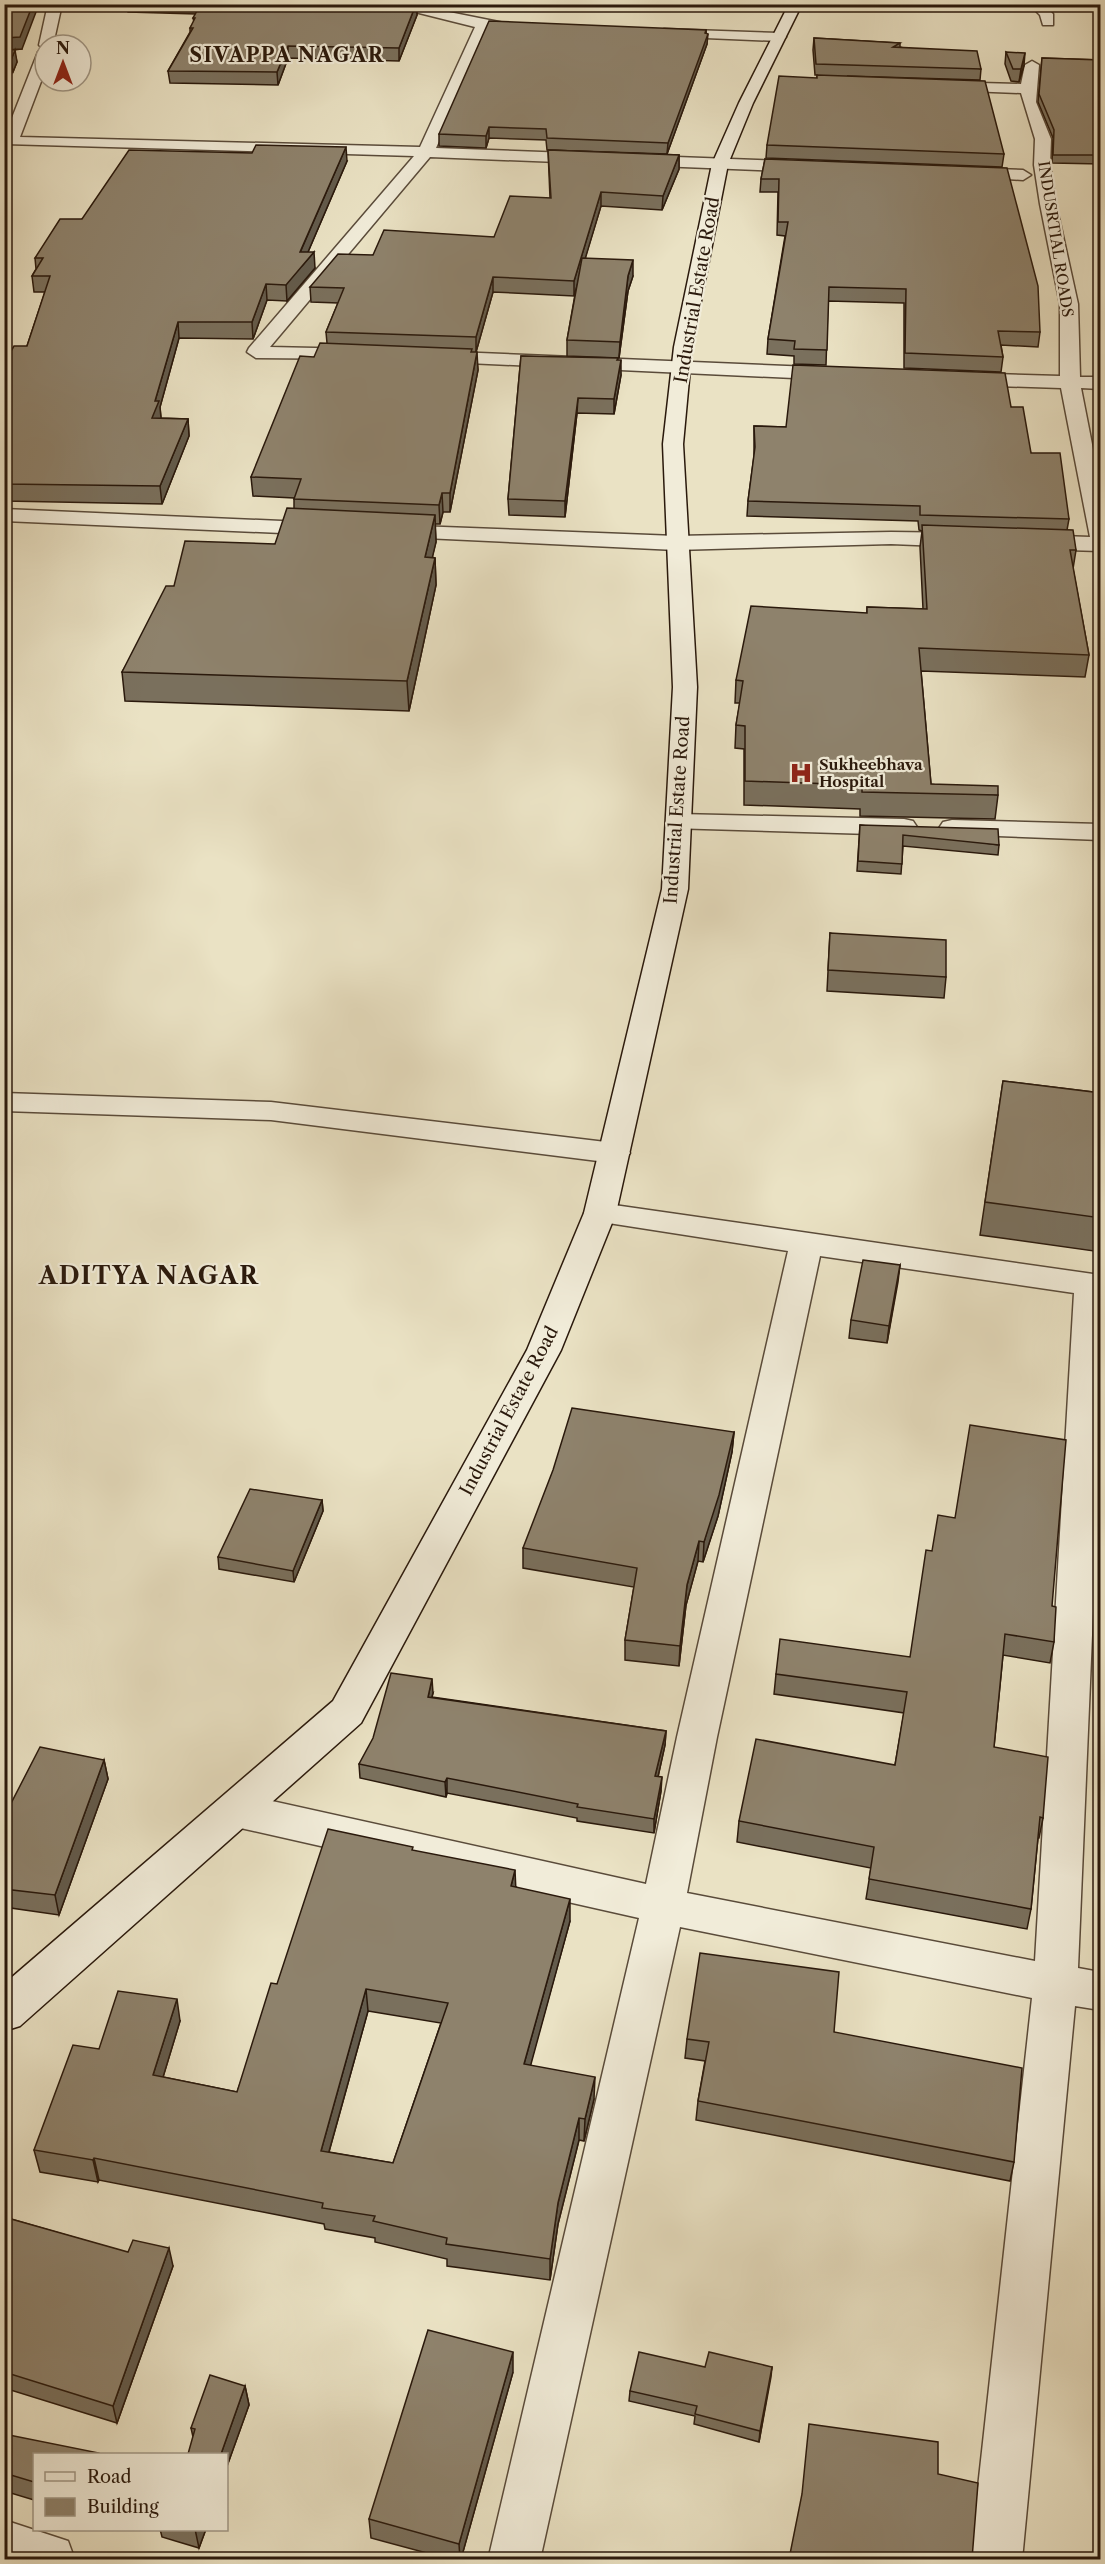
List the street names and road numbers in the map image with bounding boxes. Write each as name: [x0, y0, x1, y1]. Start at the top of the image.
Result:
street label: INDUSRTIAL ROADS: [1034, 160, 1078, 318]
street label: Industrial Estate Road: [670, 195, 724, 385]
street label: Industrial Estate Road: [659, 715, 695, 905]
street label: Industrial Estate Road: [455, 1323, 563, 1499]

